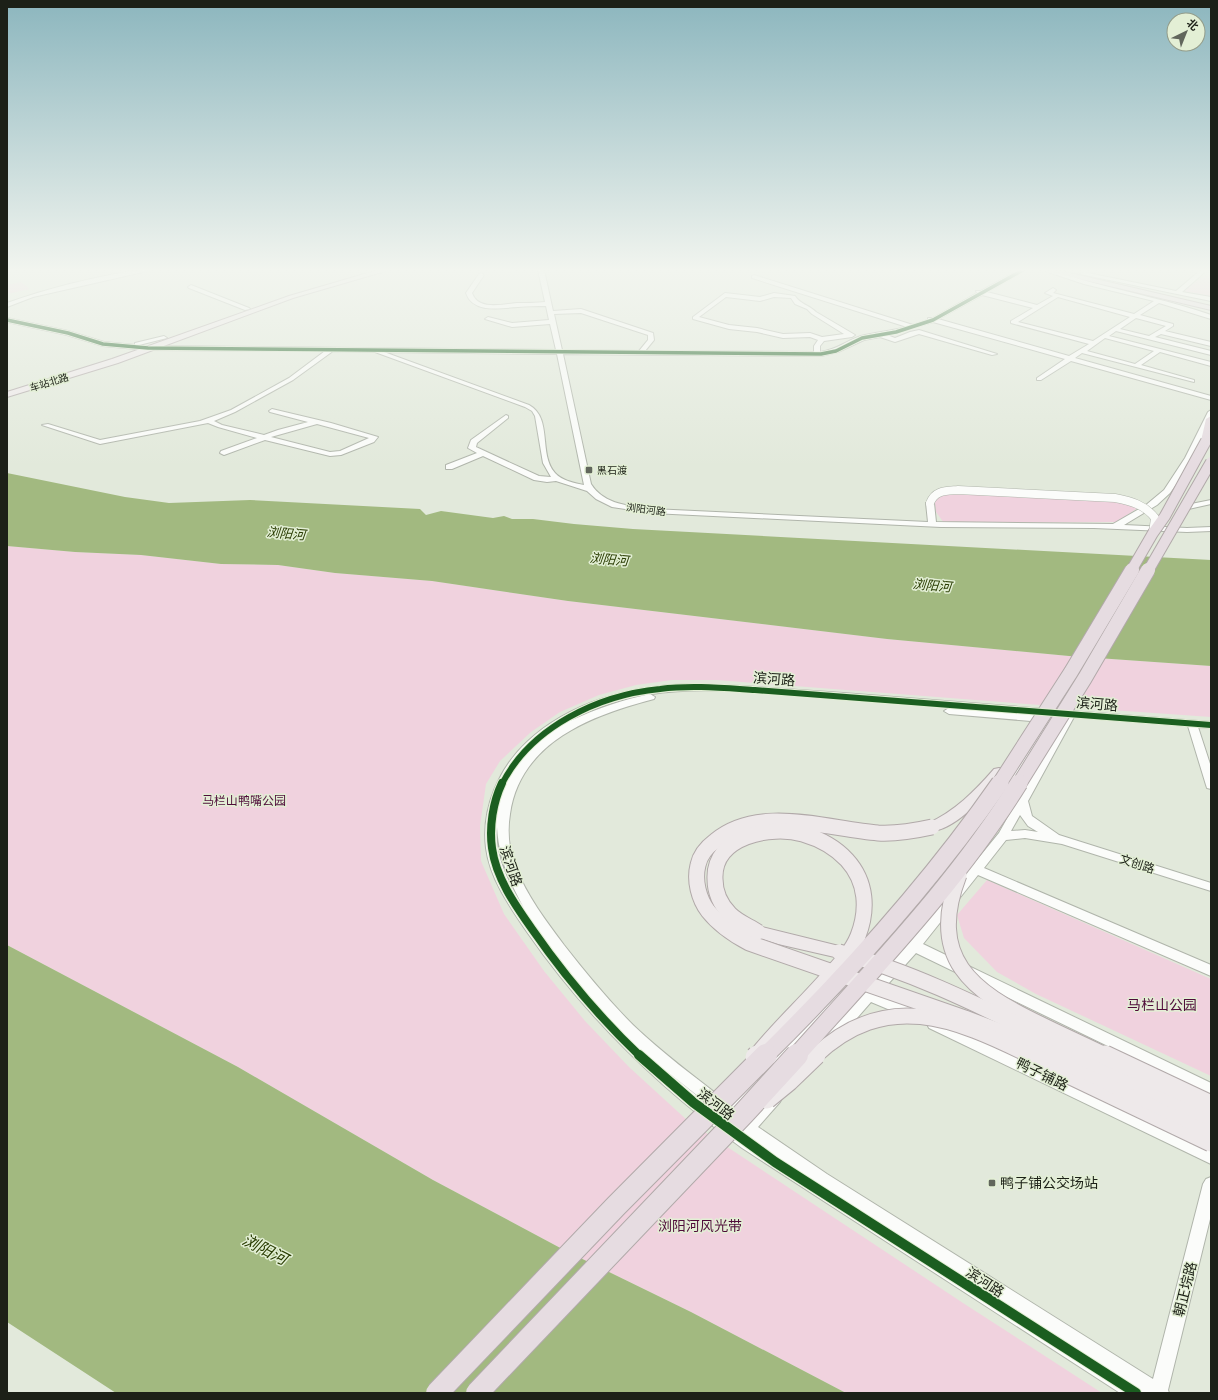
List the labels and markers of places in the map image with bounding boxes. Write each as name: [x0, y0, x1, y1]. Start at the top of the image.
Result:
place label: 黑石渡: [597, 463, 627, 478]
marker: 黑石渡: [584, 465, 594, 475]
place label: 鸭子铺公交场站: [1000, 1173, 1098, 1193]
marker: 鸭子铺公交场站: [987, 1178, 997, 1188]

